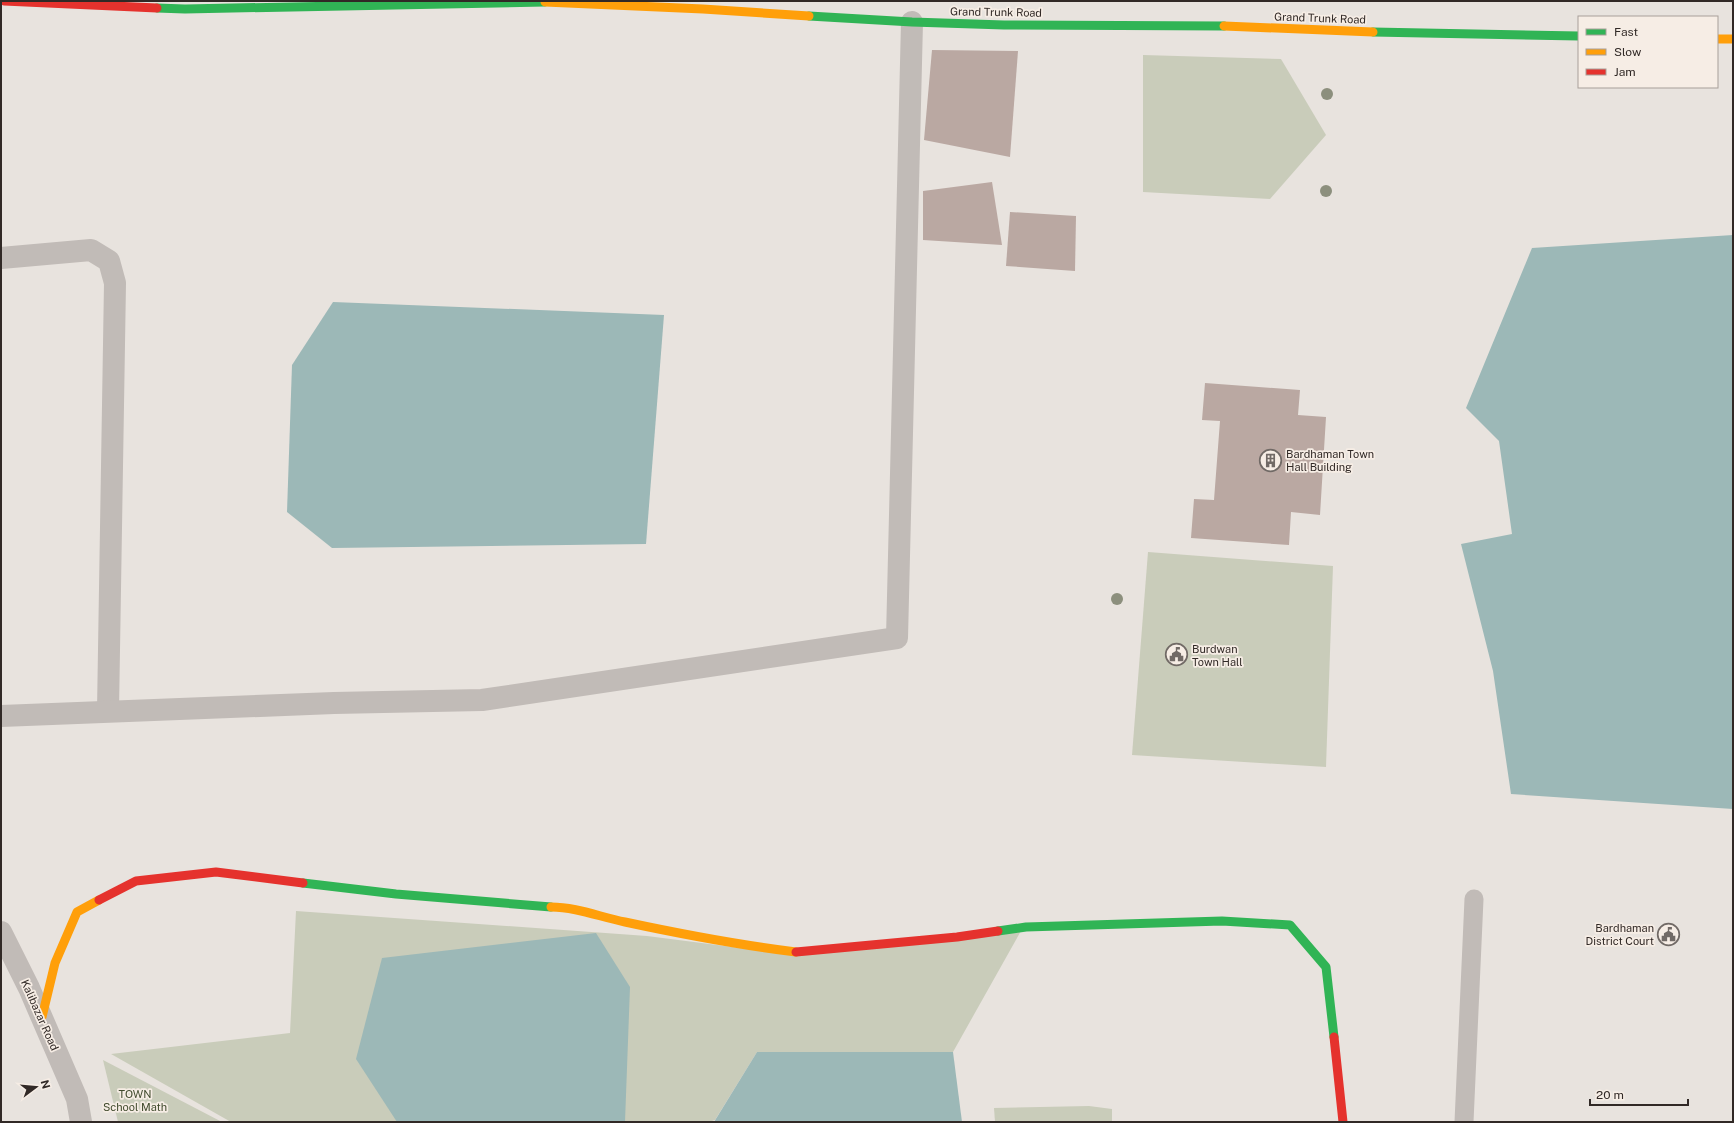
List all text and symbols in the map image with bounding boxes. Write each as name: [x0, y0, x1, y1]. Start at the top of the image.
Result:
street label: Grand Trunk Road: [950, 5, 1042, 19]
street label: Grand Trunk Road: [1274, 10, 1366, 26]
legend: [1578, 16, 1718, 88]
text: Fast: [1614, 25, 1639, 39]
text: Slow: [1614, 45, 1642, 59]
text: Jam: [1614, 65, 1636, 79]
building icon: Bardhaman Town Hall Building: [1257, 447, 1283, 473]
place label: Bardhaman Town Hall Building: [1286, 448, 1374, 473]
public building icon: Burdwan Town Hall: [1163, 642, 1189, 668]
place label: Burdwan Town Hall: [1192, 643, 1243, 668]
public building icon: Bardhaman District Court: [1656, 921, 1682, 947]
place label: Bardhaman District Court: [1586, 922, 1654, 947]
street label: Kalibazar Road: [19, 978, 61, 1052]
north arrow: [16, 1067, 56, 1107]
text: N: [39, 1078, 53, 1090]
scale bar: [1590, 1081, 1688, 1107]
park label: TOWN School Math: [103, 1088, 167, 1113]
text: 20 m: [1596, 1088, 1624, 1102]

